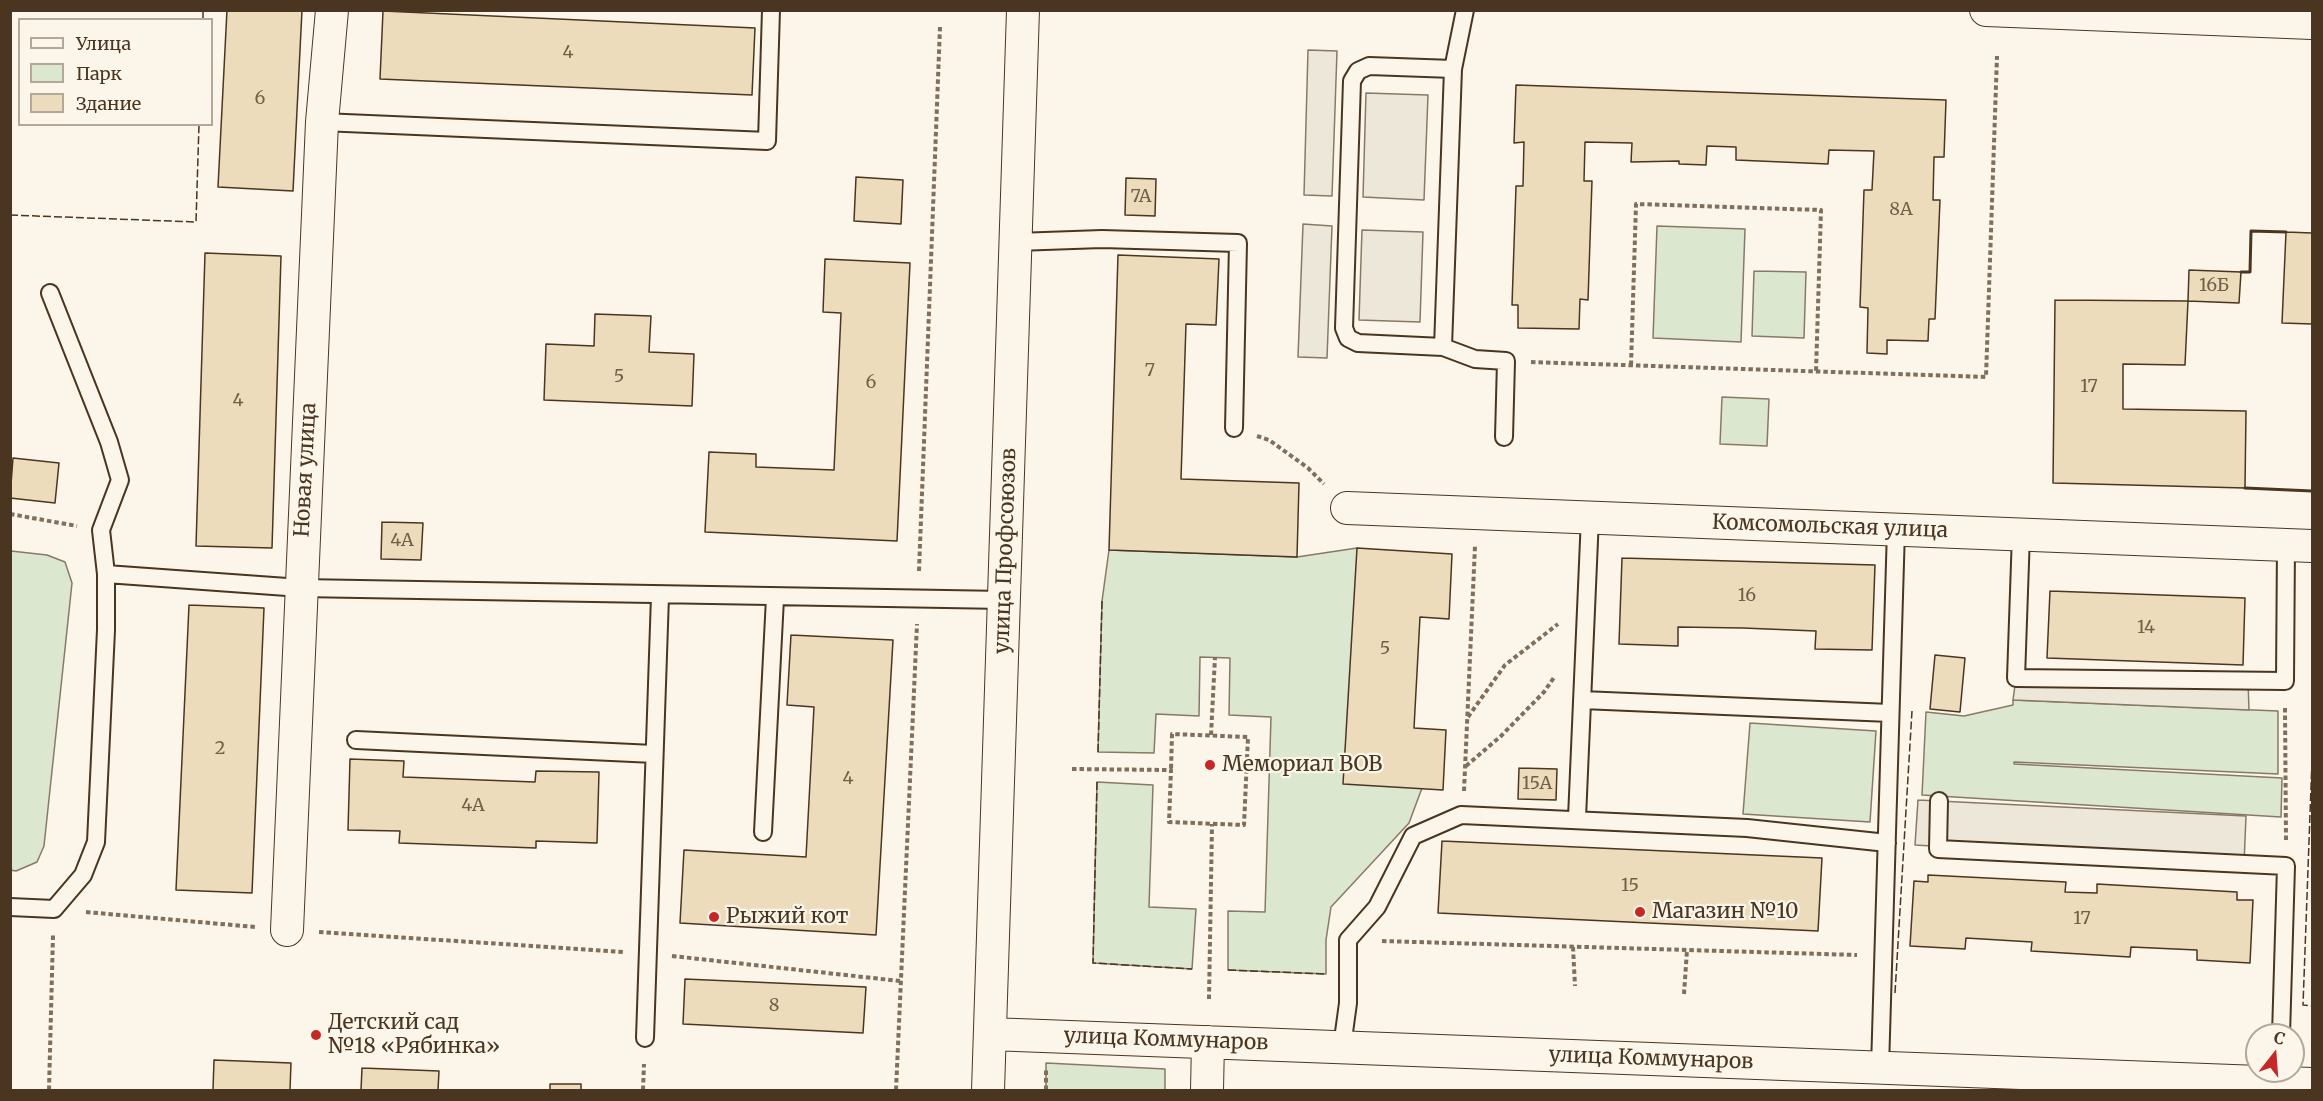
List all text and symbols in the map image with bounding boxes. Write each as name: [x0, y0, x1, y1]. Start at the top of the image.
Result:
legend: [18, 18, 213, 126]
text: Улица: [76, 32, 131, 55]
house number: 4: [562, 42, 574, 64]
text: Парк: [76, 62, 122, 85]
house number: 6: [255, 88, 265, 110]
text: Здание: [76, 92, 141, 115]
house number: 7А: [1130, 186, 1152, 208]
house number: 8А: [1889, 199, 1913, 221]
house number: 16Б: [2199, 275, 2229, 297]
house number: 7: [1145, 360, 1155, 382]
house number: 5: [614, 366, 624, 388]
house number: 6: [866, 372, 876, 394]
house number: 17: [2080, 376, 2098, 398]
house number: 4: [232, 390, 244, 412]
street label: Новая улица: [290, 402, 322, 538]
street label: улица Профсоюзов: [990, 447, 1022, 655]
street label: Комсомольская улица: [1712, 510, 1948, 544]
house number: 4А: [390, 530, 414, 552]
house number: 16: [1738, 585, 1756, 607]
house number: 14: [2137, 617, 2155, 639]
house number: 5: [1380, 638, 1390, 660]
house number: 2: [215, 738, 225, 760]
place label: Мемориал ВОВ: [1222, 752, 1382, 778]
marker: Мемориал ВОВ: [1203, 758, 1217, 772]
house number: 4: [842, 768, 854, 790]
house number: 15А: [1522, 773, 1552, 795]
house number: 4А: [461, 795, 485, 817]
house number: 15: [1621, 875, 1639, 897]
place label: Магазин №10: [1652, 899, 1799, 925]
place label: Рыжий кот: [726, 904, 848, 930]
marker: Магазин №10: [1633, 905, 1647, 919]
house number: 17: [2073, 908, 2091, 930]
marker: Рыжий кот: [707, 910, 721, 924]
house number: 8: [769, 995, 779, 1017]
place label: Детский сад №18 «Рябинка»: [328, 1010, 500, 1060]
north arrow: [2245, 1023, 2305, 1083]
street label: улица Коммунаров: [1063, 1024, 1269, 1056]
text: С: [2272, 1027, 2288, 1049]
marker: Детский сад №18 «Рябинка»: [309, 1028, 323, 1042]
street label: улица Коммунаров: [1548, 1043, 1754, 1075]

